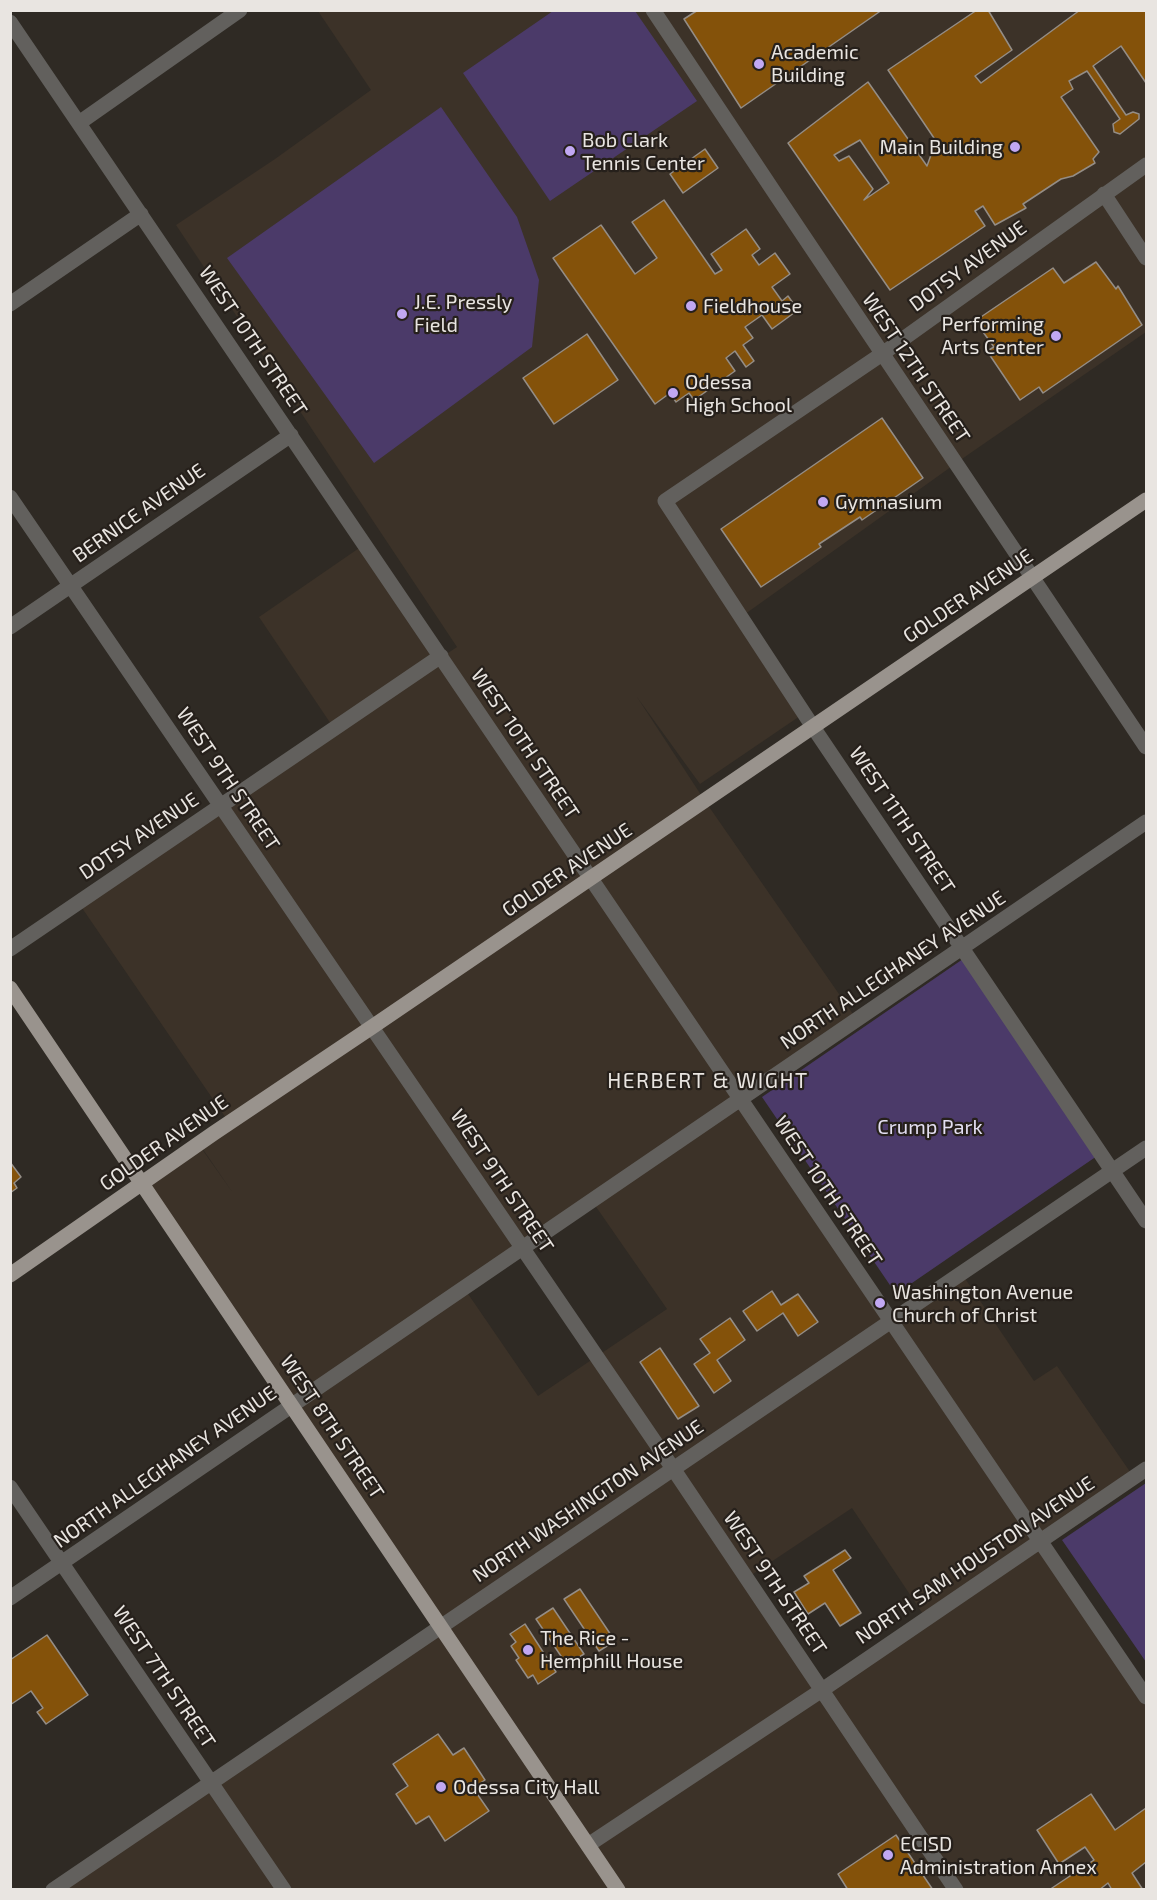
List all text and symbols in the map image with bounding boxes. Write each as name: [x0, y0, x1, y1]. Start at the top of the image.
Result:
place label: Academic Building: [771, 40, 859, 87]
marker: Academic Building: [752, 57, 766, 71]
place label: Bob Clark Tennis Center: [582, 128, 705, 175]
place label: Main Building: [880, 135, 1003, 159]
marker: Main Building: [1008, 140, 1022, 154]
marker: Bob Clark Tennis Center: [563, 144, 577, 158]
street label: DOTSY AVENUE: [905, 216, 1031, 316]
street label: WEST 10TH STREET: [194, 261, 312, 421]
street label: WEST 12TH STREET: [857, 289, 975, 447]
place label: J.E. Pressly Field: [414, 290, 512, 337]
place label: Fieldhouse: [703, 294, 802, 318]
marker: Fieldhouse: [684, 299, 698, 313]
marker: J.E. Pressly Field: [395, 307, 409, 321]
place label: Performing Arts Center: [941, 312, 1044, 359]
marker: Performing Arts Center: [1049, 329, 1063, 343]
place label: Odessa High School: [685, 370, 792, 417]
marker: Odessa High School: [666, 386, 680, 400]
street label: BERNICE AVENUE: [68, 458, 210, 568]
place label: Gymnasium: [835, 490, 942, 514]
marker: Gymnasium: [816, 495, 830, 509]
street label: GOLDER AVENUE: [899, 544, 1037, 648]
street label: WEST 10TH STREET: [466, 664, 584, 824]
street label: WEST 9TH STREET: [171, 703, 285, 855]
street label: WEST 11TH STREET: [844, 742, 960, 898]
street label: DOTSY AVENUE: [75, 787, 203, 885]
street label: GOLDER AVENUE: [498, 818, 636, 922]
street label: NORTH ALLEGHANEY AVENUE: [776, 886, 1010, 1054]
district label: HERBERT & WIGHT: [607, 1068, 809, 1094]
street label: GOLDER AVENUE: [95, 1090, 233, 1196]
street label: WEST 9TH STREET: [445, 1105, 559, 1257]
street label: WEST 10TH STREET: [769, 1111, 887, 1271]
park label: Crump Park: [877, 1115, 983, 1139]
place label: Washington Avenue Church of Christ: [892, 1280, 1073, 1327]
marker: Washington Avenue Church of Christ: [873, 1296, 887, 1310]
street label: WEST 8TH STREET: [275, 1351, 389, 1503]
street label: NORTH ALLEGHANEY AVENUE: [49, 1381, 281, 1553]
street label: NORTH WASHINGTON AVENUE: [468, 1415, 708, 1587]
street label: NORTH SAM HOUSTON AVENUE: [851, 1471, 1099, 1649]
street label: WEST 9TH STREET: [718, 1507, 832, 1659]
street label: WEST 7TH STREET: [108, 1601, 220, 1753]
place label: The Rice - Hemphill House: [540, 1626, 683, 1673]
marker: The Rice - Hemphill House: [521, 1643, 535, 1657]
place label: Odessa City Hall: [453, 1775, 600, 1799]
marker: Odessa City Hall: [434, 1780, 448, 1794]
place label: ECISD Administration Annex: [900, 1832, 1097, 1879]
marker: ECISD Administration Annex: [881, 1848, 895, 1862]

